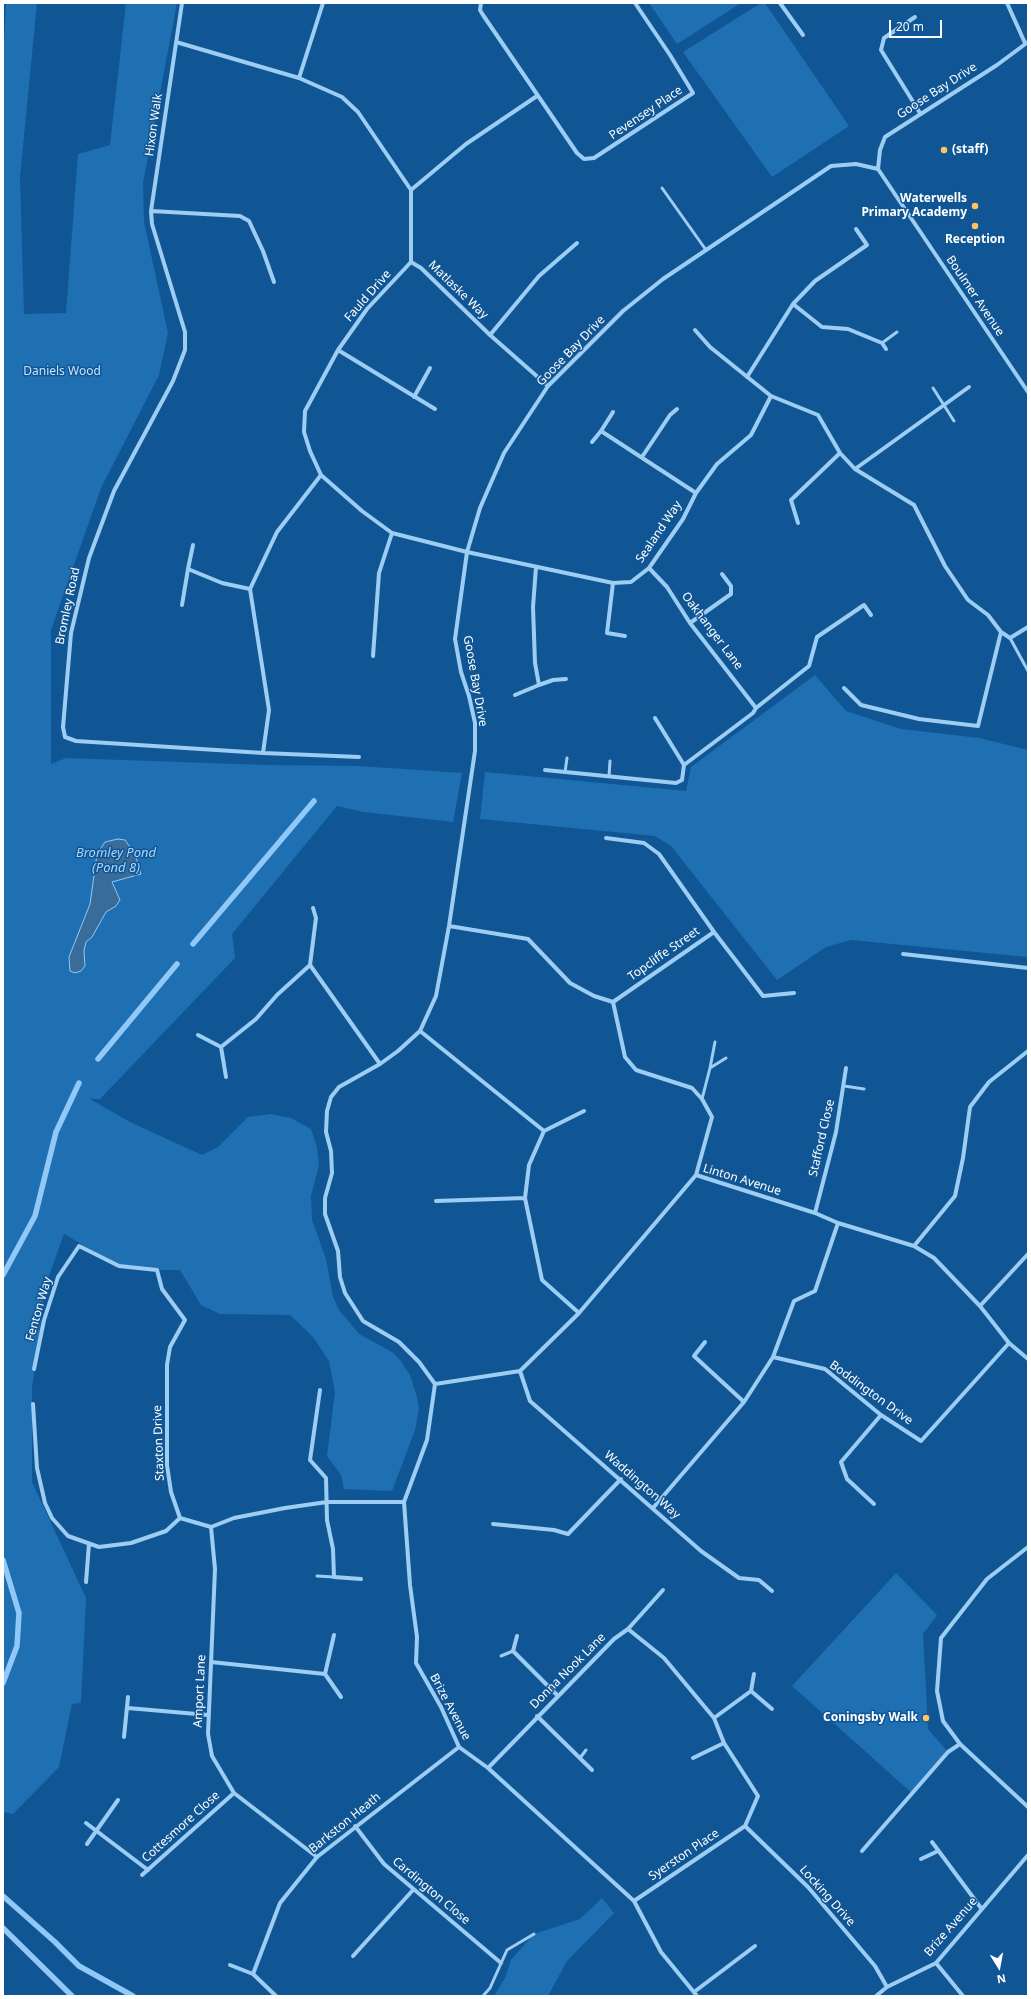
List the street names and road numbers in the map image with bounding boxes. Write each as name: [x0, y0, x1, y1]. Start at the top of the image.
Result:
street label: Goose Bay Drive: [894, 60, 980, 122]
street label: Pevensey Place: [607, 83, 685, 143]
street label: Hixon Walk: [142, 93, 166, 157]
street label: Boulmer Avenue: [943, 253, 1007, 339]
street label: Matlaske Way: [425, 258, 491, 322]
street label: Fauld Drive: [342, 267, 394, 325]
street label: Goose Bay Drive: [534, 313, 608, 389]
street label: Sealand Way: [633, 498, 685, 566]
street label: Bromley Road: [53, 566, 83, 646]
street label: Oakhanger Lane: [678, 589, 746, 673]
street label: Goose Bay Drive: [460, 634, 490, 728]
street label: Topcliffe Street: [625, 924, 703, 984]
street label: Stafford Close: [806, 1098, 838, 1178]
street label: Linton Avenue: [701, 1161, 783, 1199]
street label: Fenton Way: [23, 1275, 55, 1343]
street label: Boddington Drive: [827, 1358, 915, 1428]
street label: Staxton Drive: [150, 1405, 168, 1481]
street label: Waddington Way: [601, 1448, 683, 1522]
street label: Donna Nook Lane: [527, 1630, 609, 1712]
street label: Amport Lane: [191, 1654, 209, 1728]
street label: Brize Avenue: [426, 1671, 474, 1743]
street label: Cottesmore Close: [139, 1788, 223, 1866]
street label: Barkston Heath: [306, 1790, 384, 1856]
street label: Syerston Place: [646, 1826, 722, 1884]
street label: Cardington Close: [389, 1854, 473, 1928]
street label: Locking Drive: [796, 1863, 858, 1929]
street label: Brize Avenue: [921, 1895, 981, 1959]

